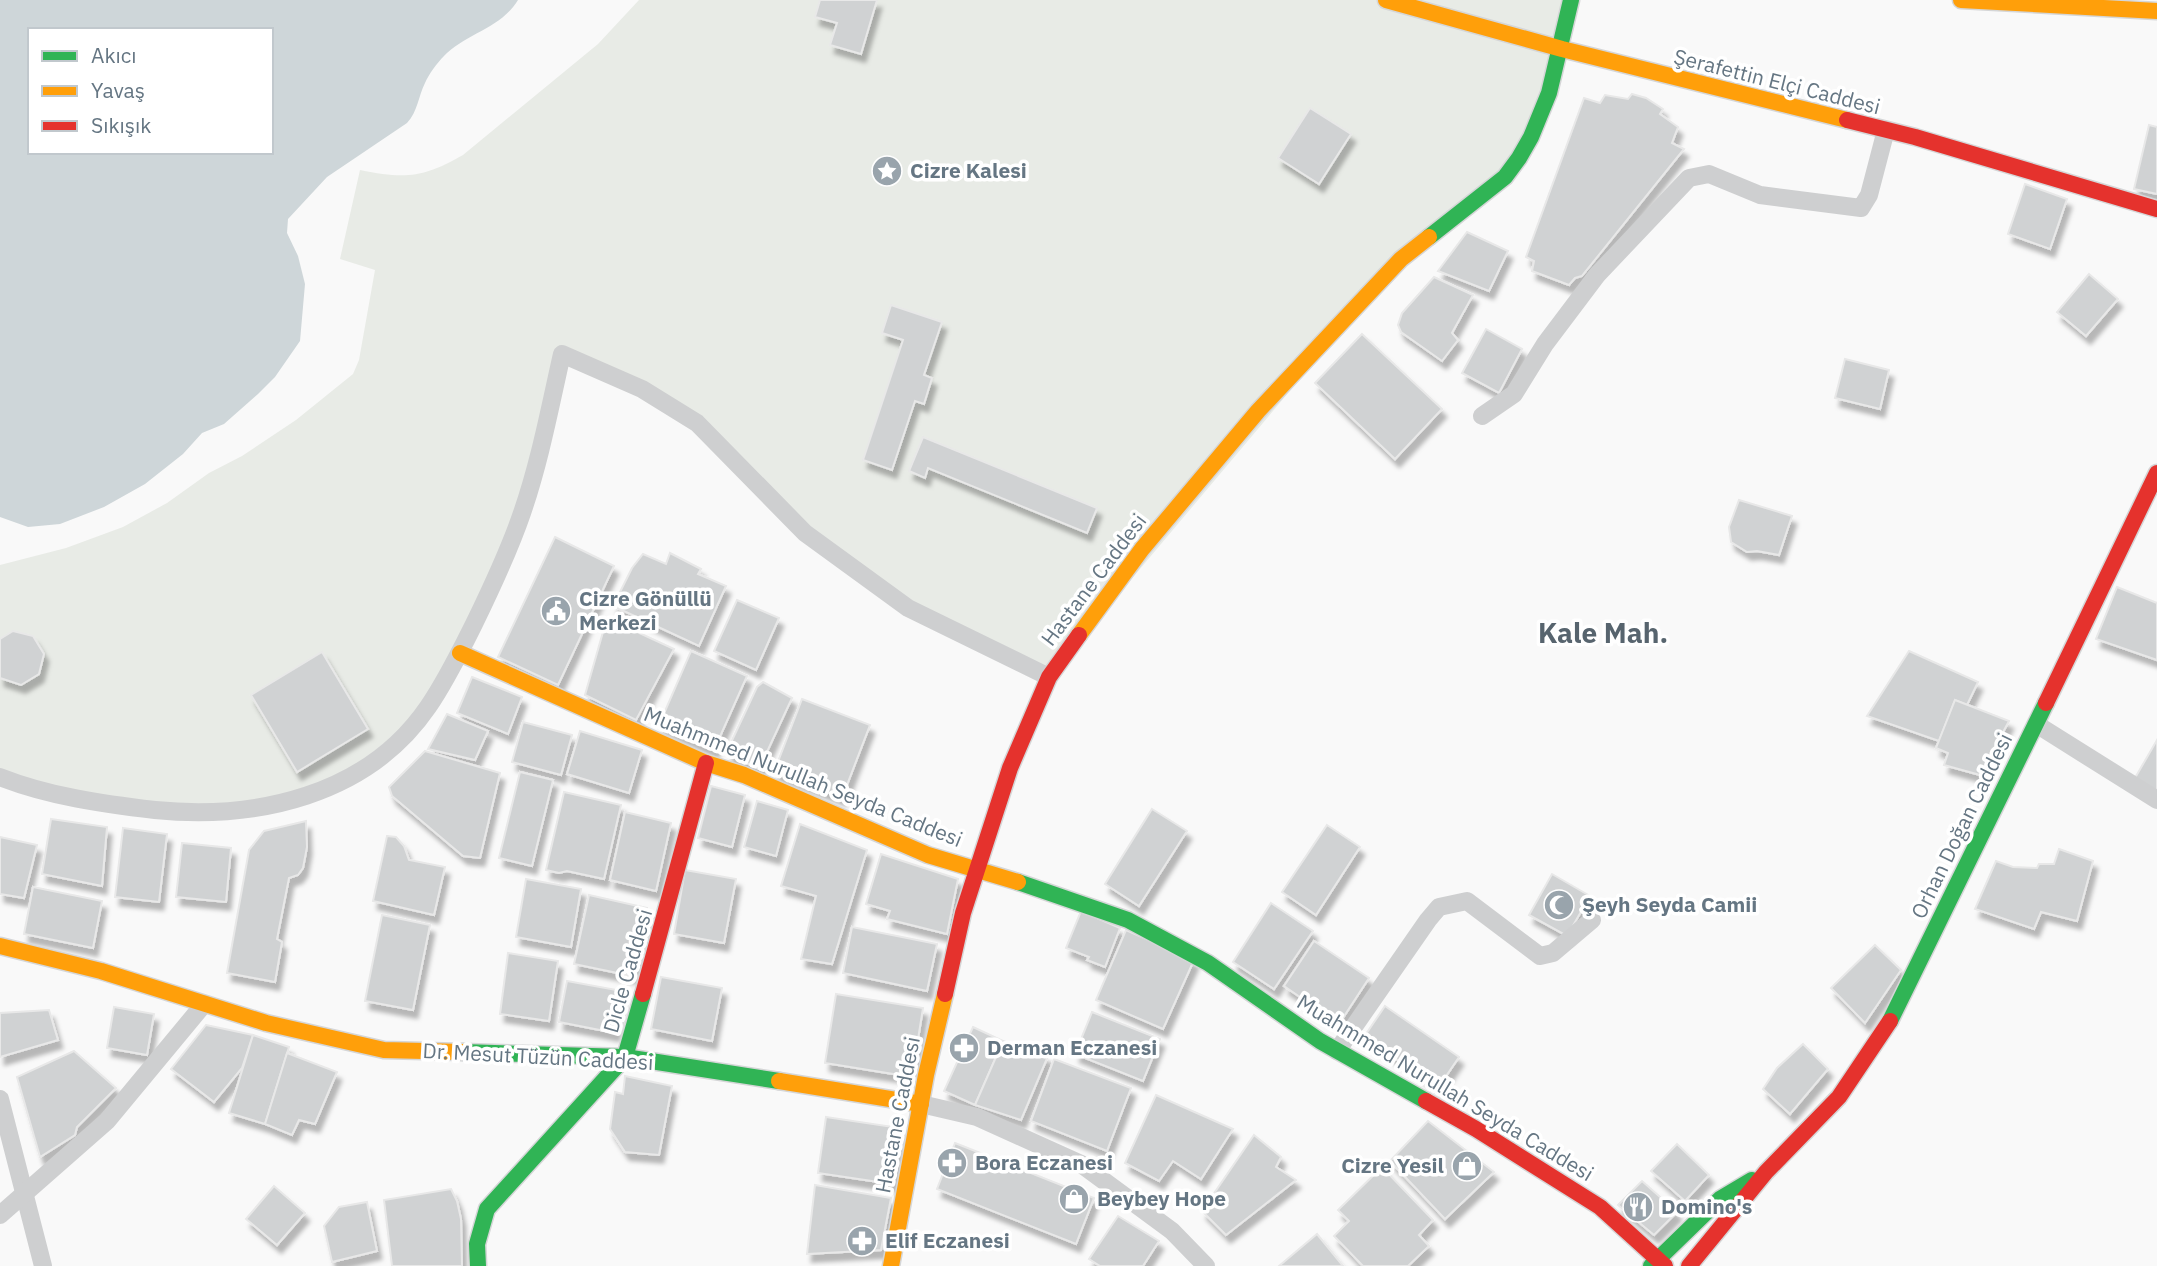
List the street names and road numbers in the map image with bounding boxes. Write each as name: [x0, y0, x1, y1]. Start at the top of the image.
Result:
street label: Şerafettin Elçi Caddesi: [1671, 42, 1883, 120]
street label: Hastane Caddesi: [1034, 508, 1152, 651]
street label: Muahmmed Nurullah Seyda Caddesi: [640, 699, 967, 853]
street label: Orhan Doğan Caddesi: [1904, 728, 2018, 923]
street label: Dicle Caddesi: [596, 905, 658, 1036]
street label: Muahmmed Nurullah Seyda Caddesi: [1292, 987, 1599, 1187]
street label: Hastane Caddesi: [868, 1034, 926, 1195]
street label: Dr. Mesut Tüzün Caddesi: [422, 1036, 654, 1076]

